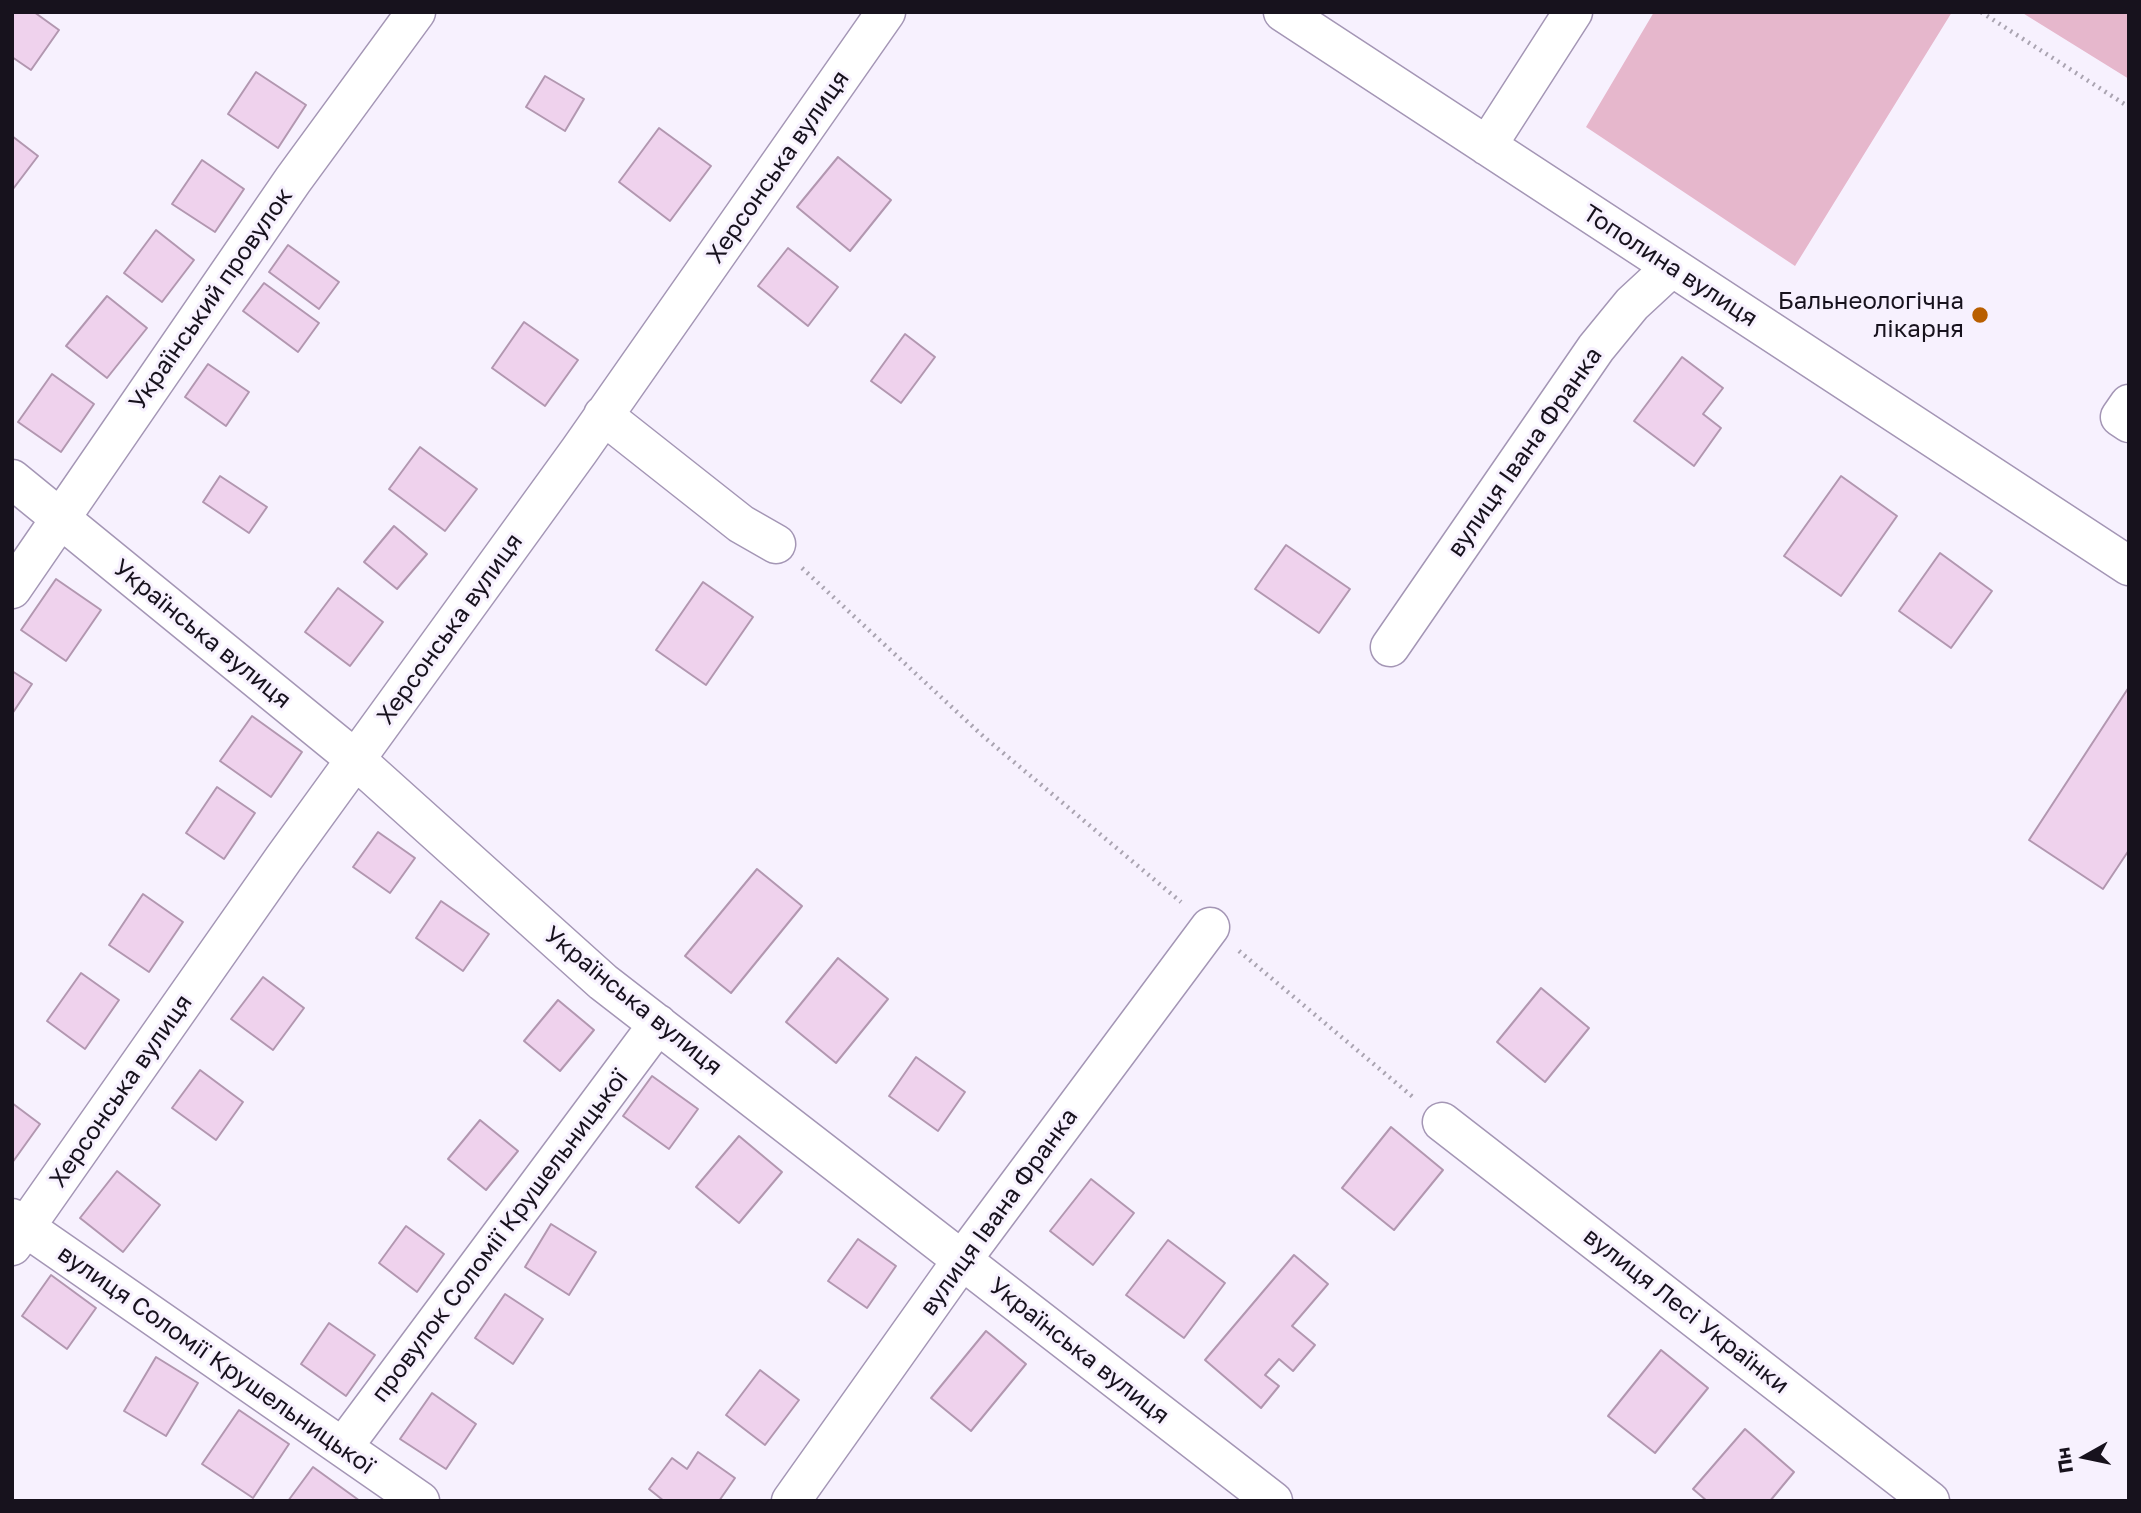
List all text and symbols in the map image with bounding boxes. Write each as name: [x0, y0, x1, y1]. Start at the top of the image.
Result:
street label: Херсонська вулиця: [701, 65, 855, 269]
street label: Український провулок: [123, 182, 299, 416]
street label: Тополина вулиця: [1577, 199, 1763, 333]
place label: Бальнеологічна лікарня: [1778, 287, 1964, 343]
marker: Бальнеологічна лікарня: [1970, 305, 1990, 325]
street label: вулиця Івана Франка: [1442, 342, 1608, 562]
street label: Херсонська вулиця: [371, 528, 529, 730]
street label: Українська вулиця: [107, 553, 297, 715]
street label: Українська вулиця: [538, 920, 728, 1082]
street label: Херсонська вулиця: [44, 989, 198, 1193]
street label: провулок Соломії Крушельницької: [366, 1064, 634, 1408]
street label: вулиця Івана Франка: [914, 1103, 1084, 1321]
street label: вулиця Лесі Українки: [1578, 1222, 1794, 1400]
street label: вулиця Соломії Крушельницької: [52, 1239, 380, 1481]
street label: Українська вулиця: [983, 1272, 1175, 1430]
north arrow: [2050, 1422, 2120, 1492]
text: Пн: [2050, 1446, 2077, 1475]

